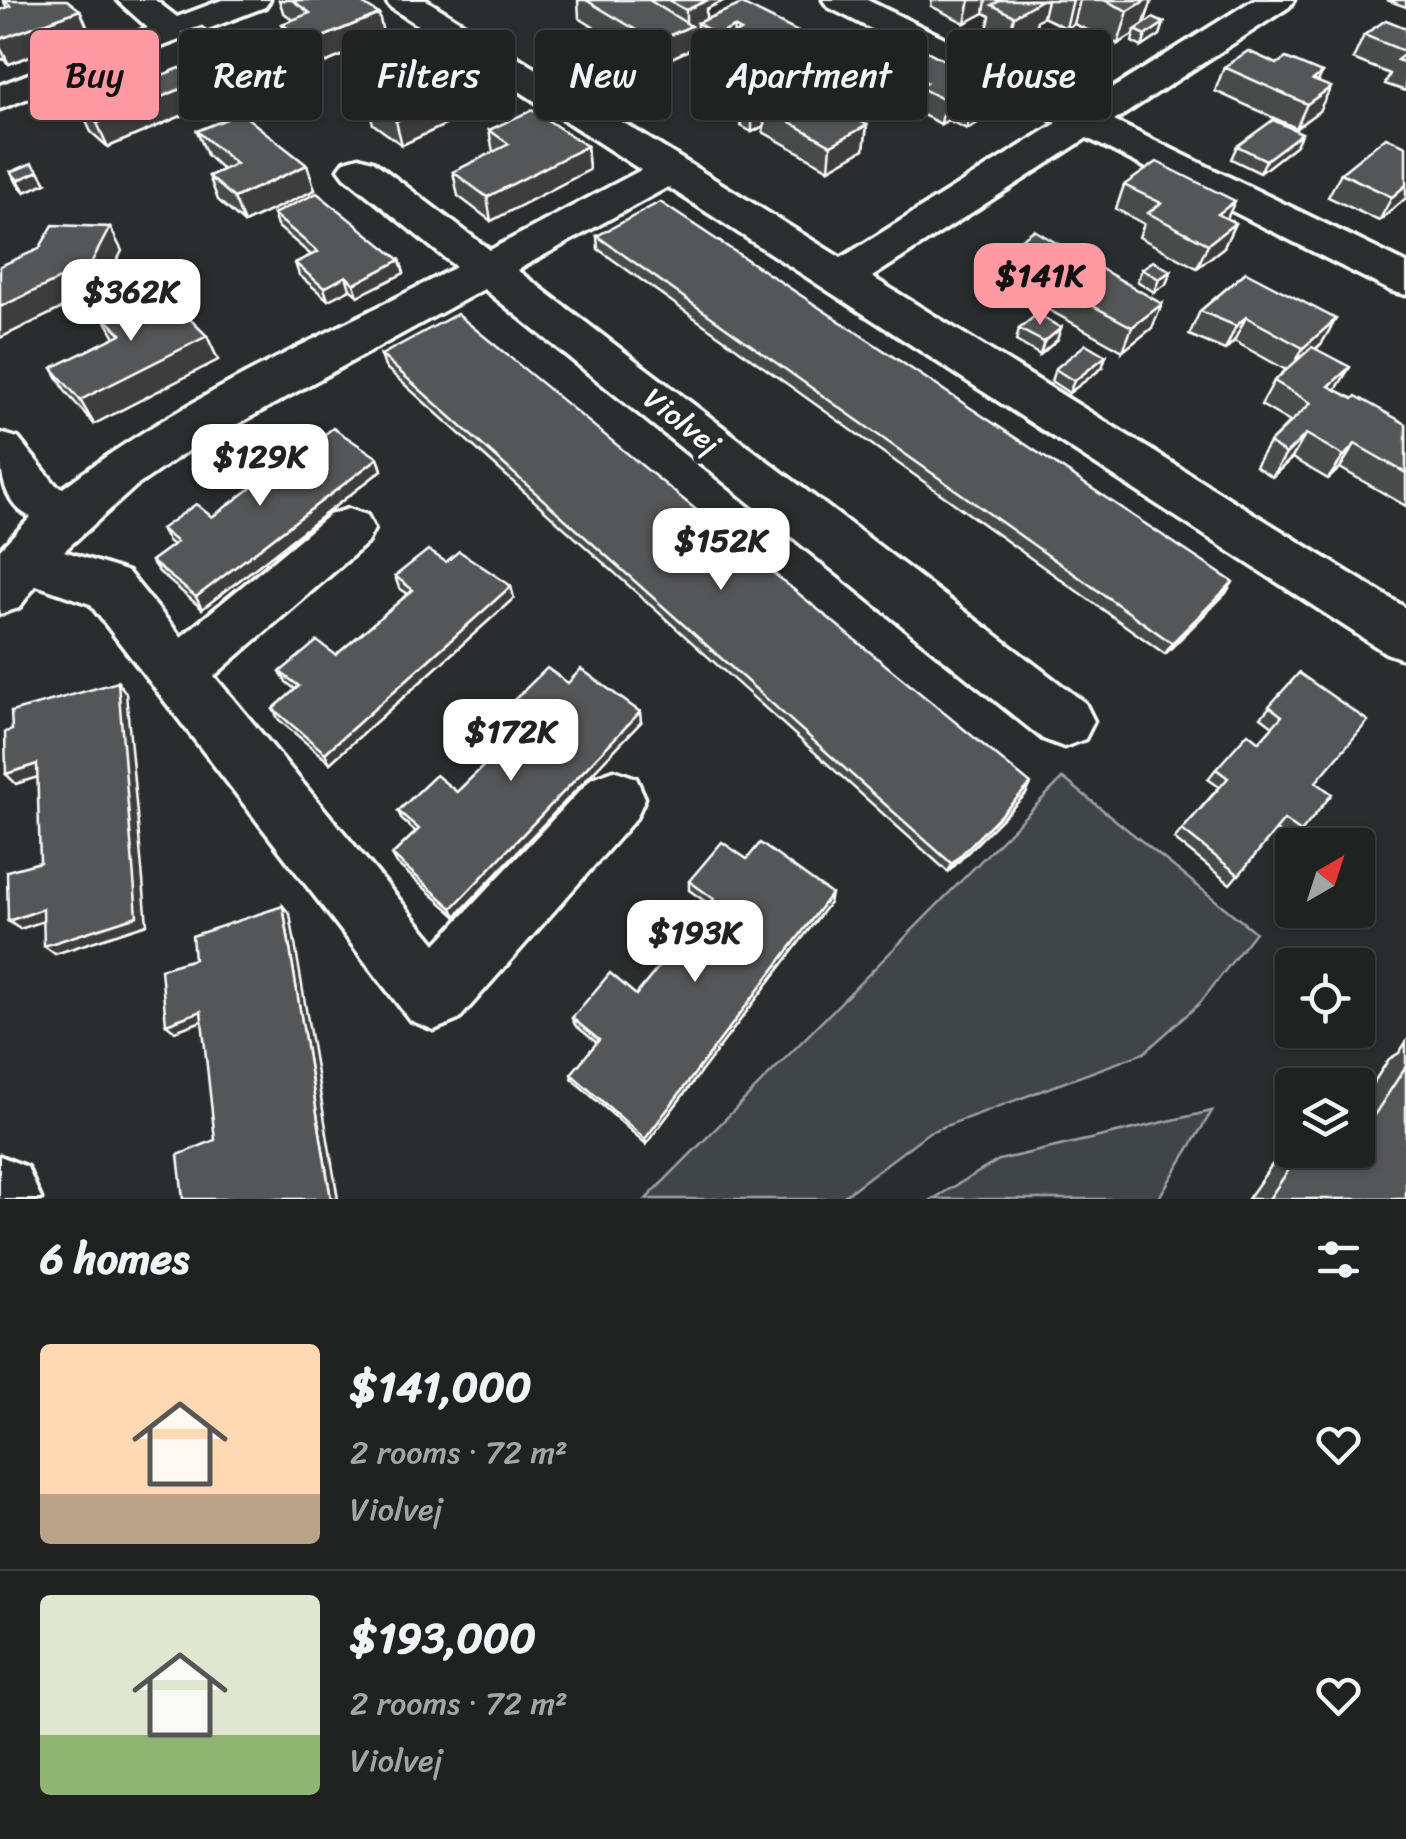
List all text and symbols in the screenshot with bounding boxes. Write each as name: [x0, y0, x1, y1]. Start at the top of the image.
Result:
chip: Buy: [30, 30, 159, 120]
chip: Rent: [179, 30, 322, 120]
chip: Filters: [342, 30, 515, 120]
chip: New: [535, 30, 671, 120]
chip: Apartment: [691, 30, 927, 120]
chip: House: [947, 30, 1111, 120]
pin: $141K: [970, 243, 1110, 328]
text: $141K: [996, 247, 1084, 304]
pin: $362K: [61, 259, 201, 344]
text: $362K: [83, 263, 179, 320]
street label: Violvej: [631, 373, 734, 470]
pin: $129K: [190, 424, 330, 509]
text: $129K: [214, 428, 306, 485]
pin: $152K: [651, 508, 791, 593]
text: $152K: [675, 512, 767, 569]
pin: $172K: [441, 699, 581, 784]
text: $172K: [465, 703, 557, 760]
north arrow: [1275, 828, 1375, 928]
map controls: [1275, 828, 1375, 1168]
pin: $193K: [625, 900, 765, 985]
text: $193K: [649, 904, 741, 961]
button: locate: [1275, 948, 1375, 1048]
button: layers: [1275, 1068, 1375, 1168]
text: 6 homes: [40, 1222, 189, 1296]
icon: filters: [1311, 1232, 1366, 1287]
text: $141,000: [350, 1350, 531, 1424]
icon: home: [120, 1384, 240, 1504]
icon: heart: [1311, 1417, 1366, 1472]
text: 2 rooms · 72 m²: [350, 1424, 568, 1481]
text: Violvej: [350, 1481, 443, 1538]
text: $193,000: [350, 1601, 536, 1675]
icon: home: [120, 1635, 240, 1755]
icon: heart: [1311, 1668, 1366, 1723]
text: 2 rooms · 72 m²: [350, 1675, 568, 1732]
text: Violvej: [350, 1732, 443, 1789]

